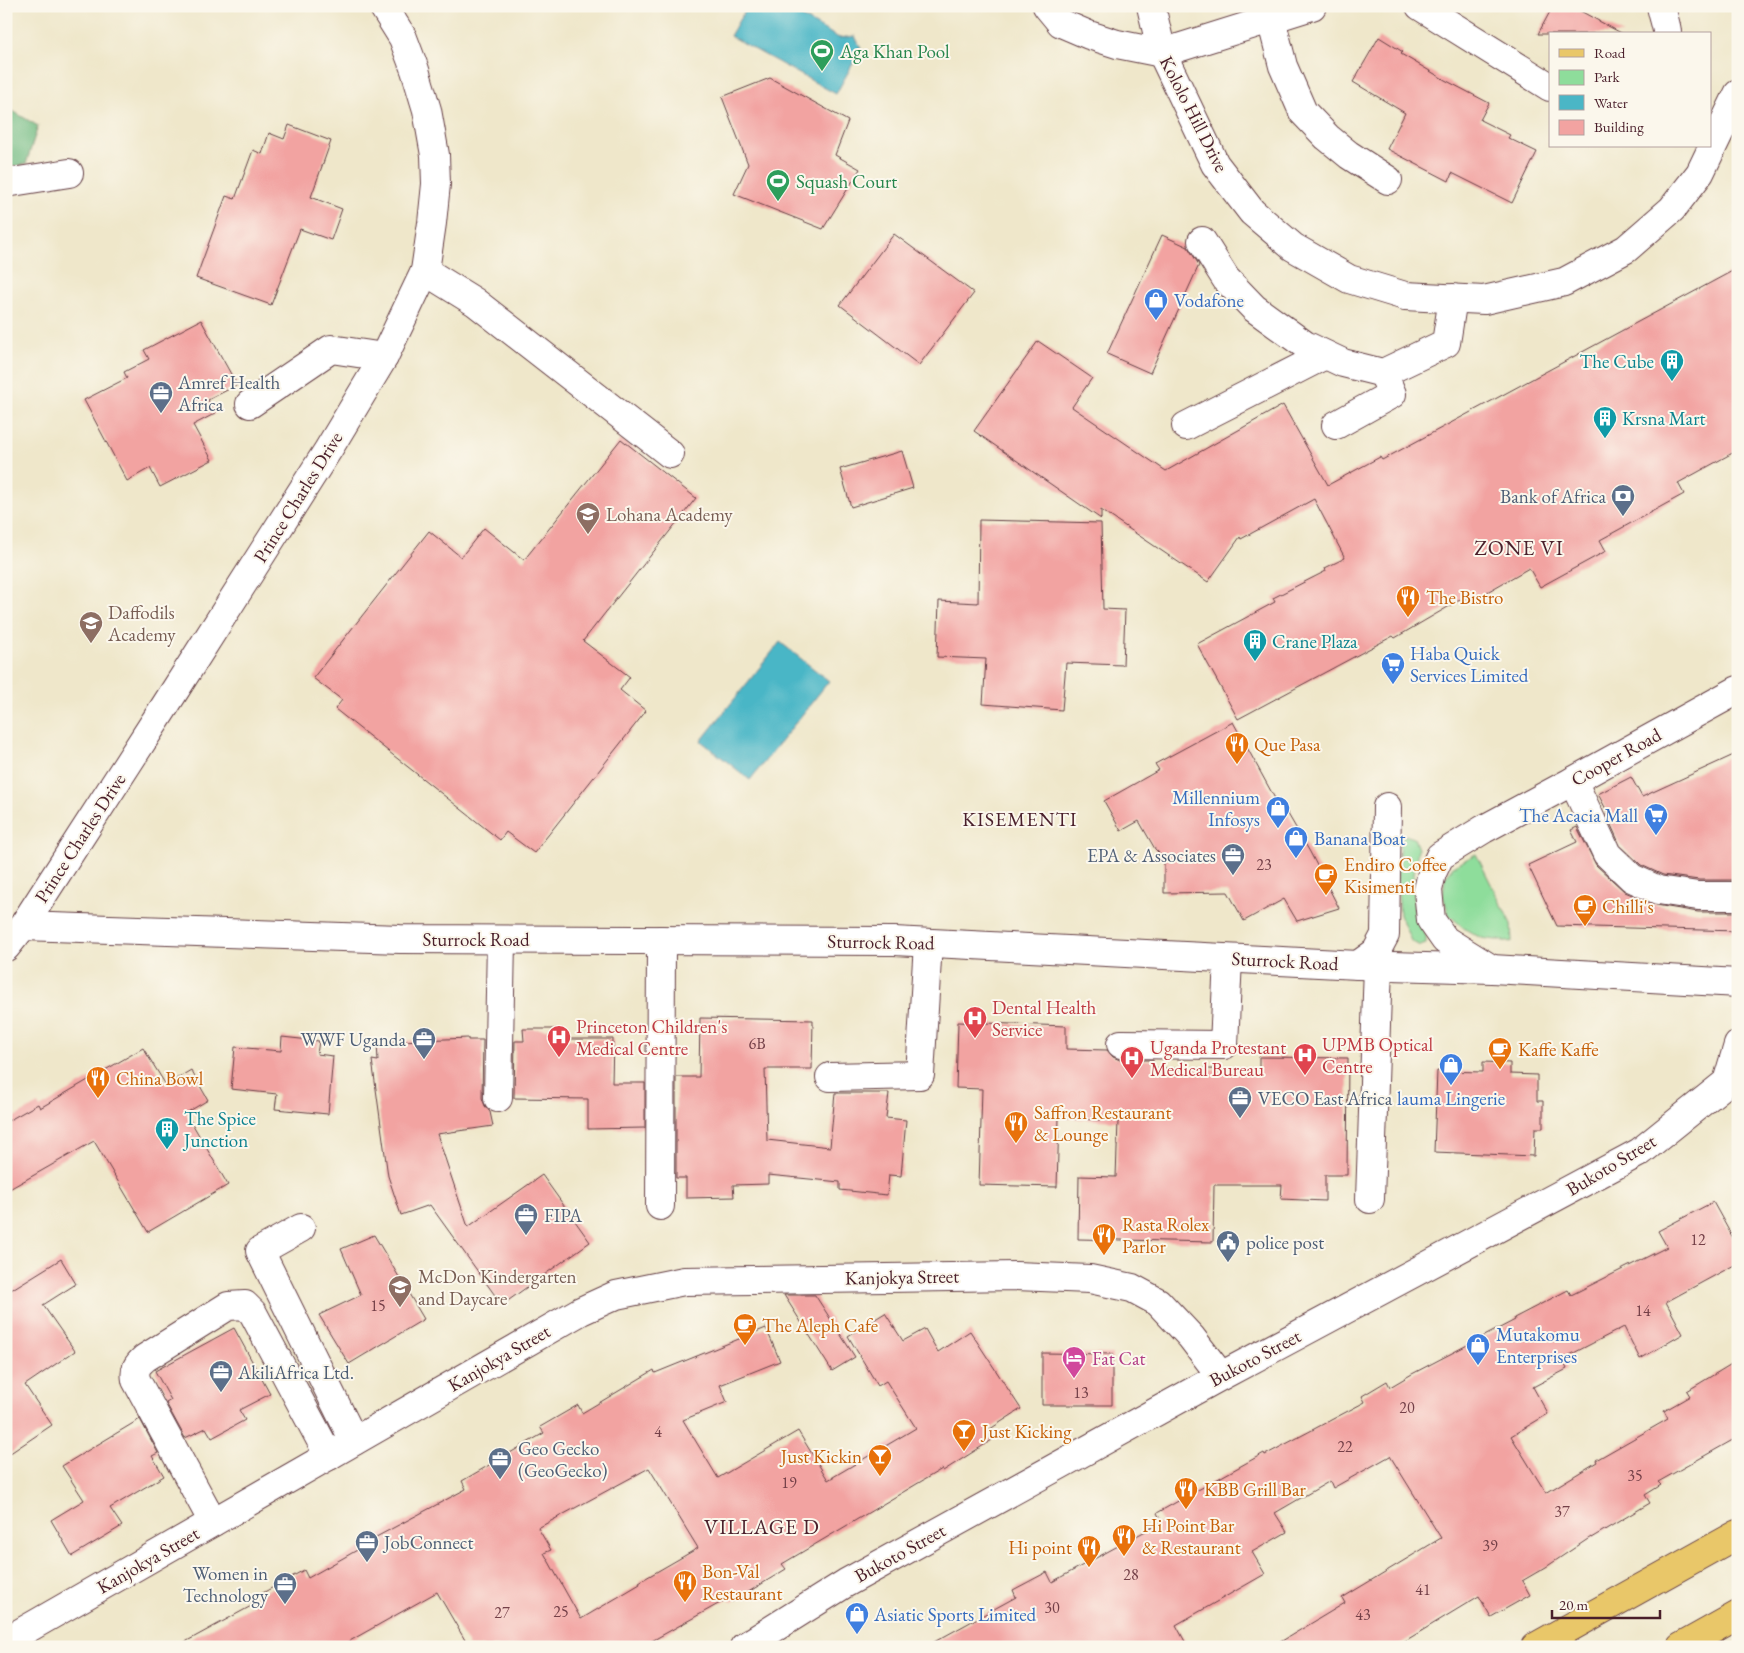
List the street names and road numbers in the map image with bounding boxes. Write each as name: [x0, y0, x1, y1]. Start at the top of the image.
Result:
street label: Kololo Hill Drive: [1154, 52, 1234, 176]
street label: Prince Charles Drive: [248, 427, 348, 567]
street label: Cooper Road: [1566, 722, 1666, 792]
street label: Prince Charles Drive: [29, 768, 131, 908]
street label: Sturrock Road: [422, 927, 530, 952]
street label: Sturrock Road: [827, 929, 935, 955]
street label: Sturrock Road: [1231, 946, 1340, 976]
street label: Bukoto Street: [1562, 1128, 1660, 1202]
street label: Kanjokya Street: [845, 1264, 959, 1290]
street label: Kanjokya Street: [443, 1319, 555, 1397]
street label: Bukoto Street: [1205, 1323, 1305, 1393]
street label: Bukoto Street: [850, 1518, 950, 1588]
street label: Kanjokya Street: [92, 1521, 204, 1599]

